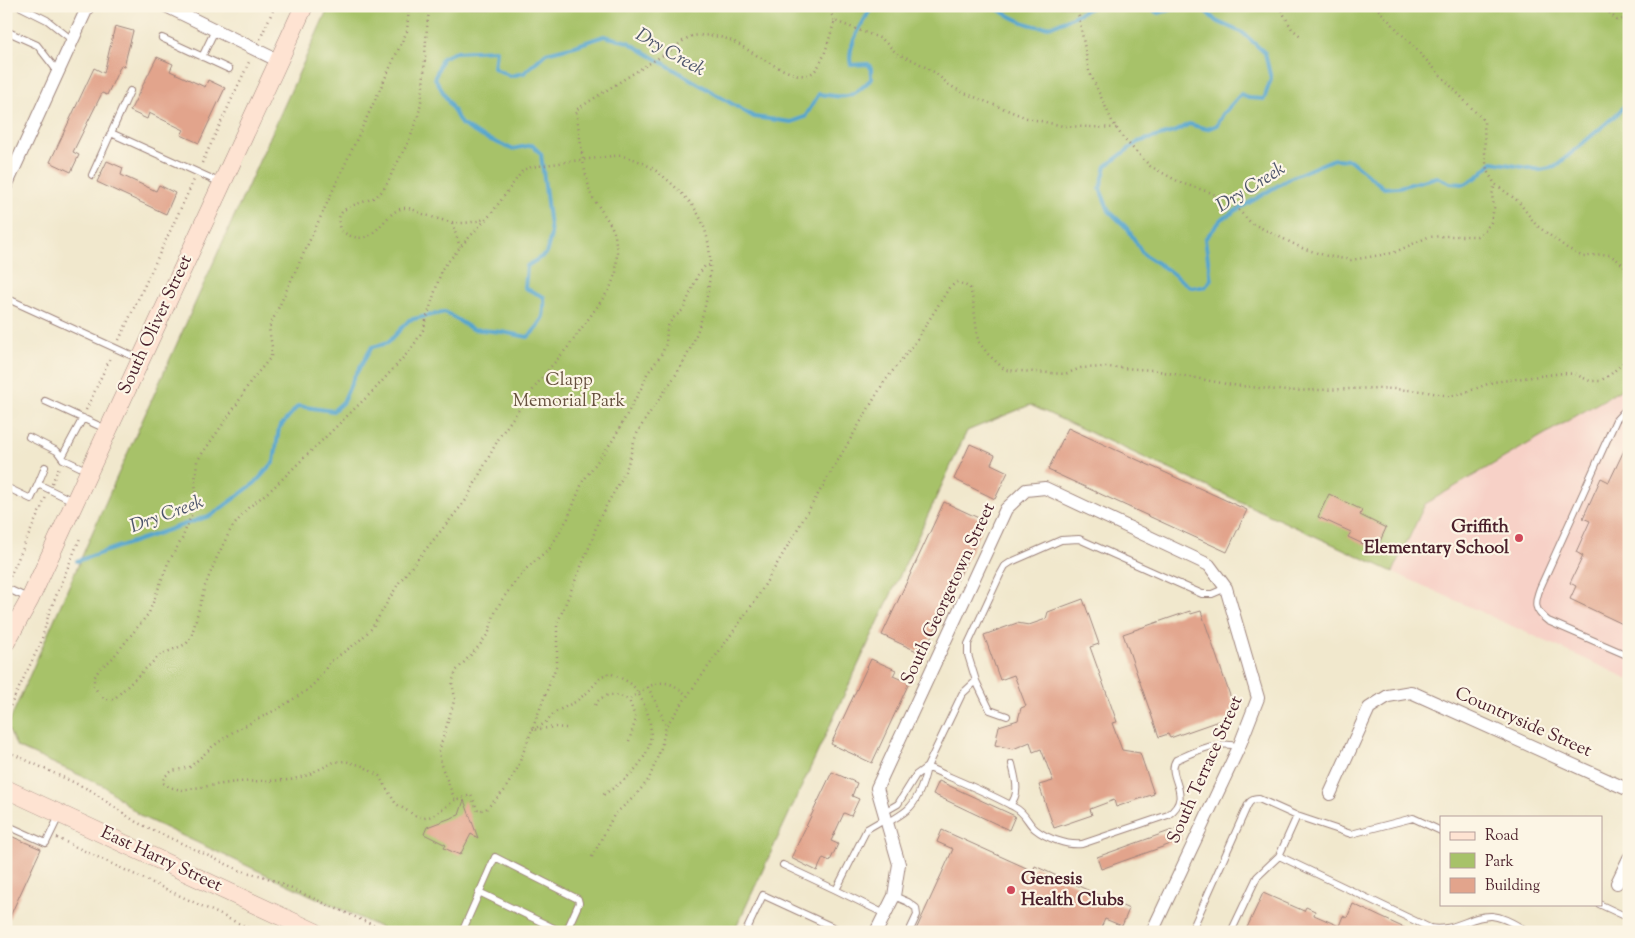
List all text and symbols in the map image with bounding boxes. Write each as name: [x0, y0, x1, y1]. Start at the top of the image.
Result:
water label: Dry Creek: [630, 22, 710, 84]
water label: Dry Creek: [1211, 156, 1291, 220]
street label: South Oliver Street: [112, 251, 200, 399]
park label: Clapp Memorial Park: [513, 368, 626, 415]
water label: Dry Creek: [126, 489, 208, 541]
street label: South Georgetown Street: [895, 499, 1003, 689]
place label: Griffith Elementary School: [1364, 515, 1510, 562]
marker: Griffith Elementary School: [1513, 532, 1525, 544]
street label: Countryside Street: [1450, 681, 1596, 765]
street label: South Terrace Street: [1162, 692, 1250, 848]
legend: [1440, 816, 1602, 906]
street label: East Harry Street: [96, 820, 226, 900]
text: Road: [1485, 826, 1519, 847]
text: Park: [1485, 852, 1514, 873]
place label: Genesis Health Clubs: [1021, 867, 1124, 914]
text: Building: [1485, 876, 1540, 897]
marker: Genesis Health Clubs: [1005, 884, 1017, 896]

